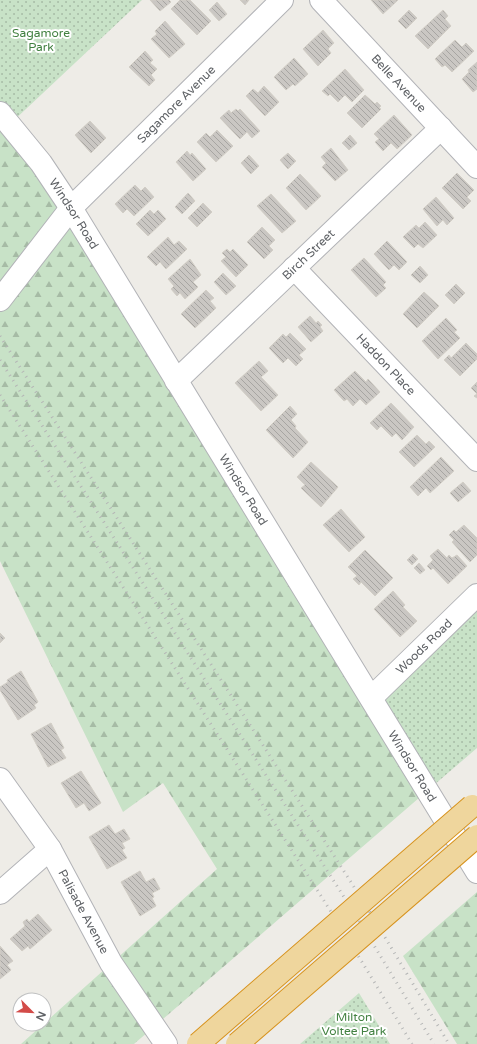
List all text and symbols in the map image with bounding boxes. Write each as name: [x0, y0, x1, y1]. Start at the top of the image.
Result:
park label: Sagamore Park: [12, 26, 70, 54]
street label: Belle Avenue: [368, 52, 429, 115]
street label: Sagamore Avenue: [134, 63, 218, 146]
street label: Windsor Road: [46, 176, 101, 251]
street label: Birch Street: [279, 226, 338, 283]
street label: Haddon Place: [353, 331, 418, 398]
street label: Windsor Road: [216, 452, 270, 528]
street label: Woods Road: [393, 616, 455, 677]
street label: Windsor Road: [385, 728, 439, 804]
street label: Palisade Avenue: [55, 867, 112, 956]
north arrow: [12, 992, 52, 1032]
text: N: [33, 1009, 48, 1023]
park label: Milton Voltee Park: [322, 1010, 387, 1038]

